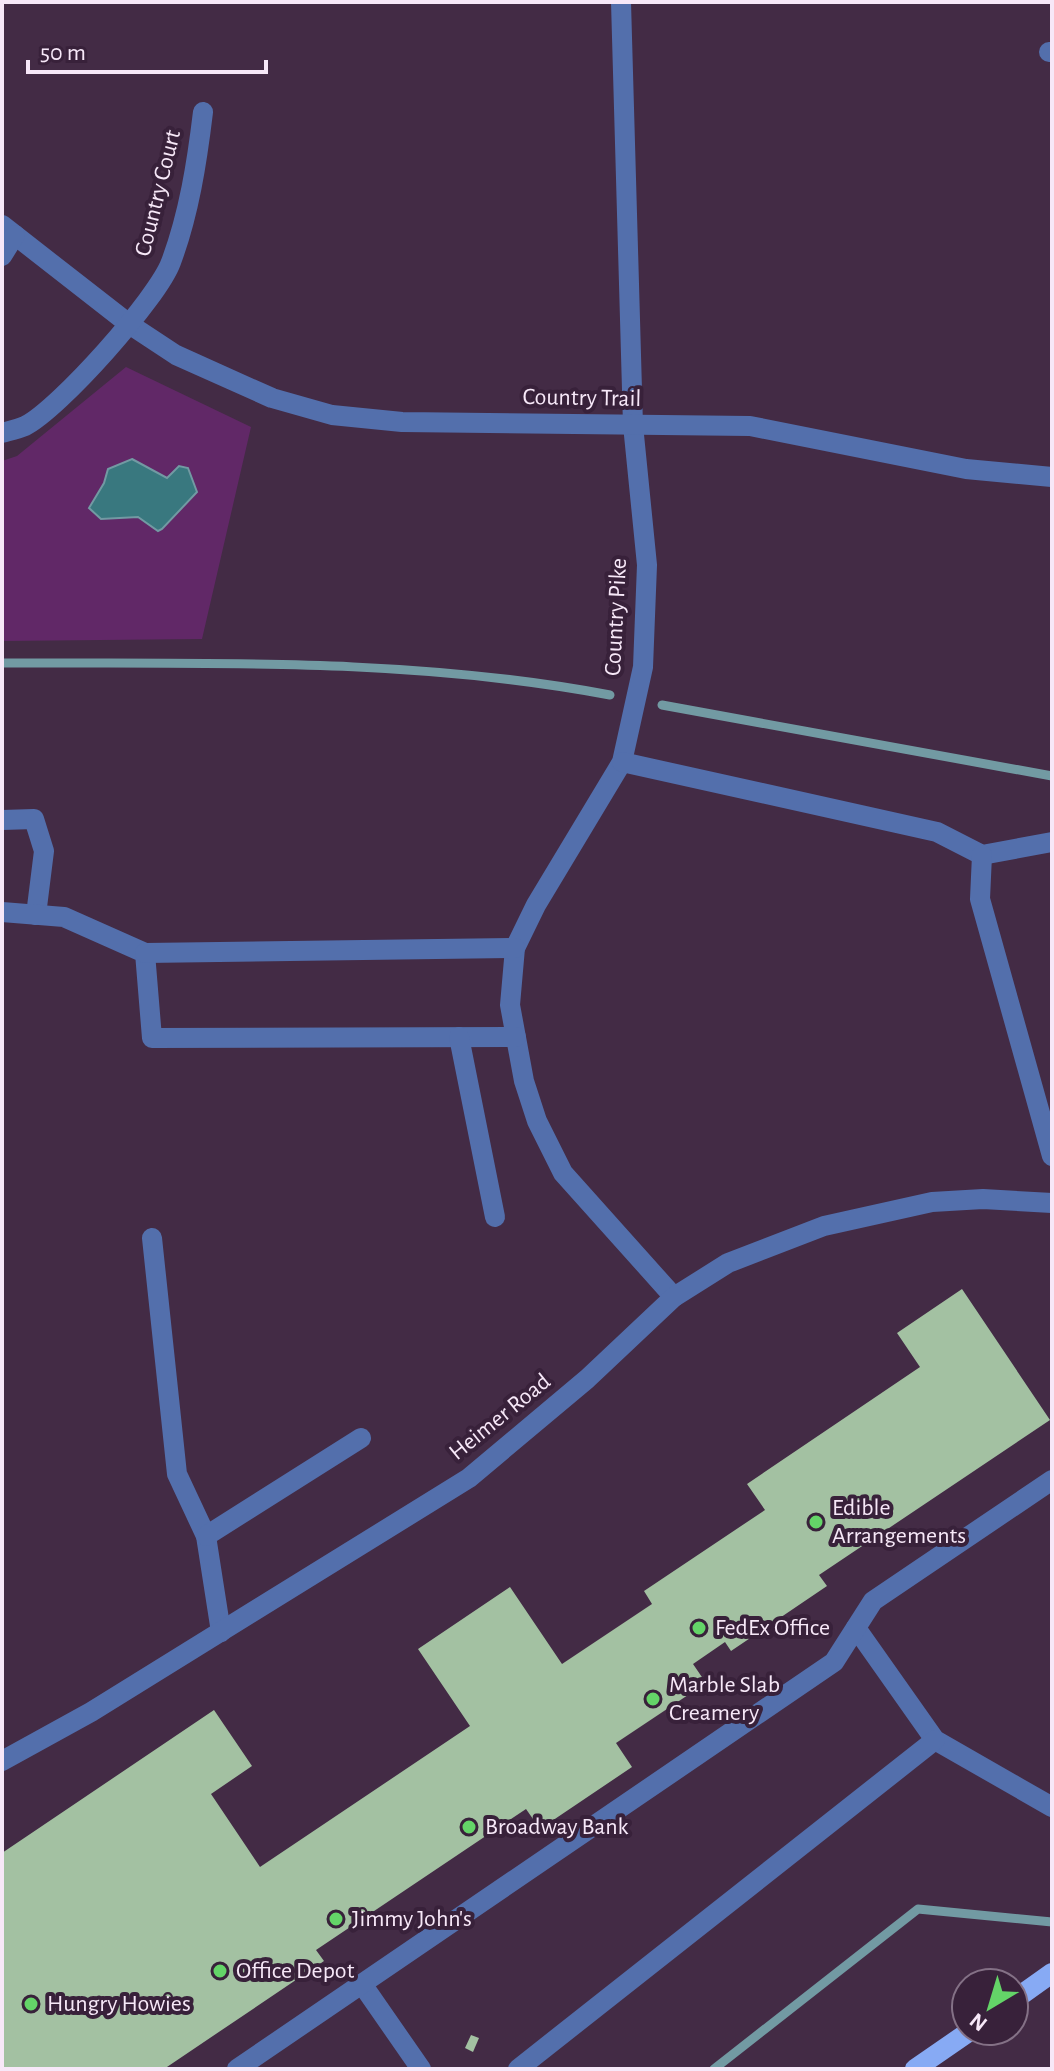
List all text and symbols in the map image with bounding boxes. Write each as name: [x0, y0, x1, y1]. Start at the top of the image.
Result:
scale bar: [28, 24, 266, 74]
text: 50 m: [40, 41, 86, 65]
street label: Country Court: [131, 127, 185, 259]
street label: Country Trail: [522, 385, 642, 411]
street label: Country Pike: [601, 557, 631, 677]
street label: Heimer Road: [445, 1369, 555, 1465]
place label: Edible Arrangements: [832, 1496, 966, 1548]
marker: Edible Arrangements: [807, 1513, 825, 1531]
place label: FedEx Office: [715, 1616, 830, 1640]
marker: FedEx Office: [690, 1619, 708, 1637]
place label: Marble Slab Creamery: [669, 1673, 780, 1725]
marker: Marble Slab Creamery: [644, 1690, 662, 1708]
place label: Broadway Bank: [485, 1815, 629, 1839]
marker: Broadway Bank: [460, 1818, 478, 1836]
place label: Jimmy John's: [352, 1907, 472, 1931]
marker: Jimmy John's: [327, 1910, 345, 1928]
place label: Office Depot: [236, 1959, 355, 1983]
marker: Office Depot: [211, 1962, 229, 1980]
north arrow: [950, 1967, 1030, 2047]
place label: Hungry Howies: [47, 1992, 191, 2016]
marker: Hungry Howies: [22, 1995, 40, 2013]
text: N: [966, 2009, 991, 2035]

